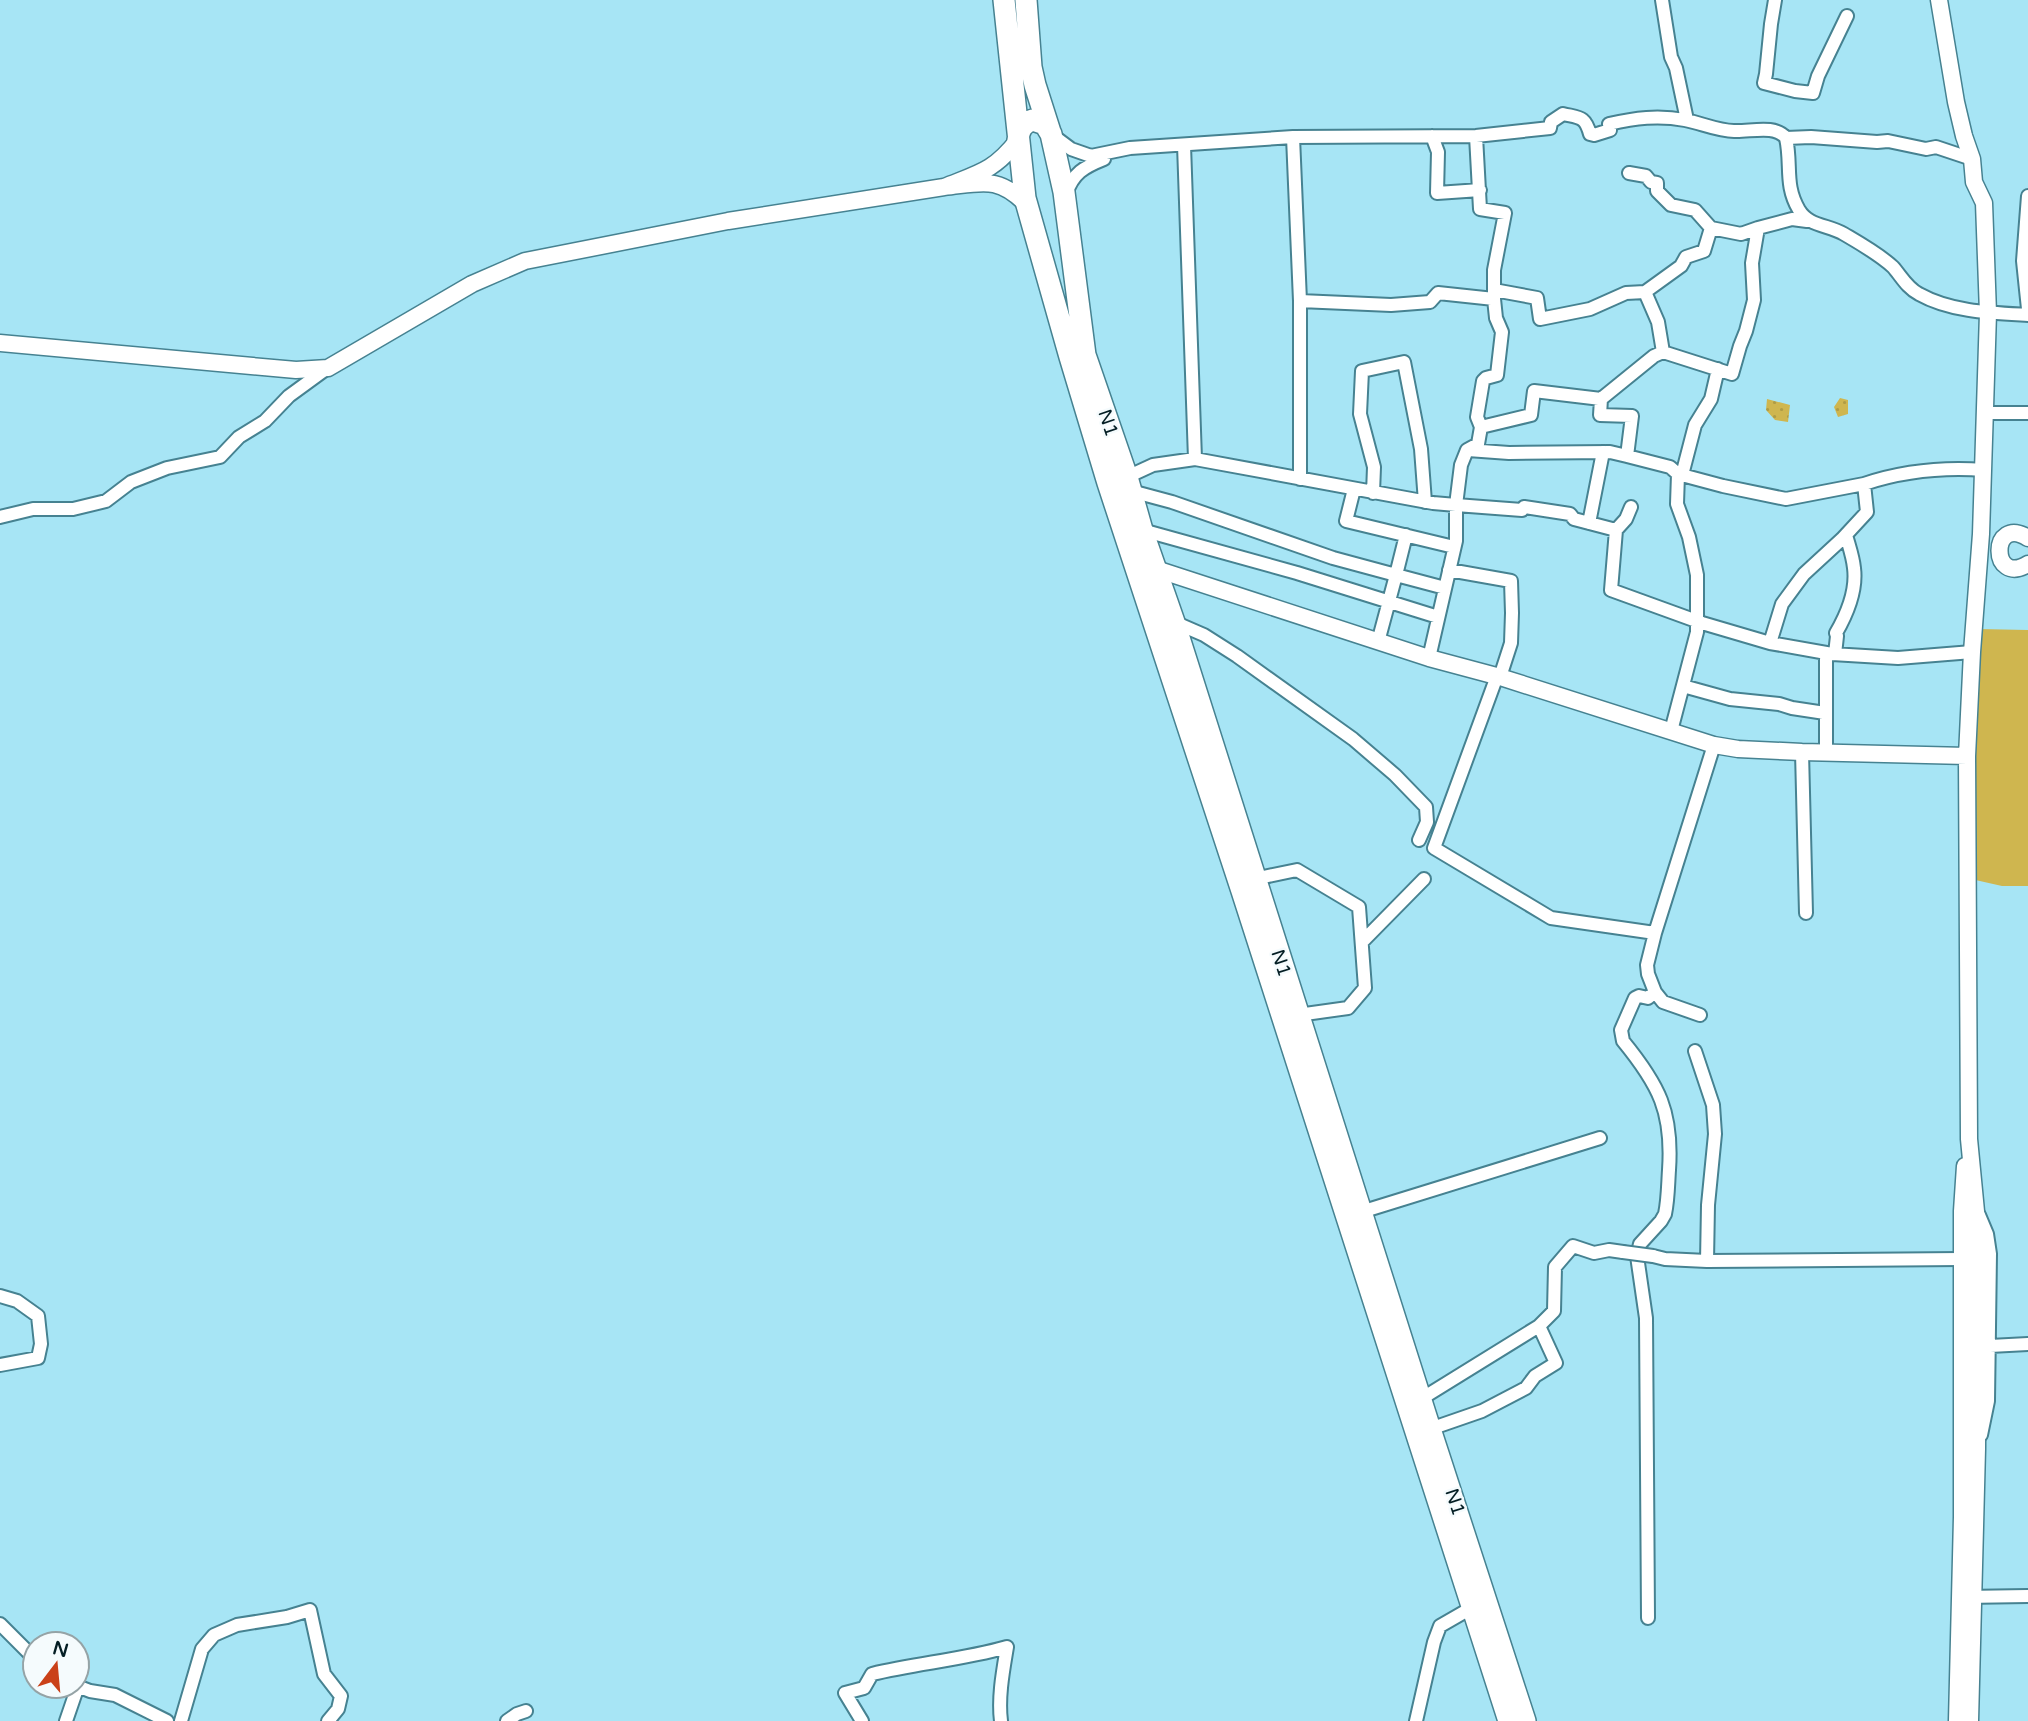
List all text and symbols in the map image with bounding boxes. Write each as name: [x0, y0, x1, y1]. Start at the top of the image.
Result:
street label: N1: [1093, 407, 1123, 439]
street label: N1: [1266, 947, 1296, 979]
street label: N1: [1440, 1486, 1470, 1518]
north arrow: [21, 1630, 91, 1700]
text: N: [50, 1637, 71, 1662]

